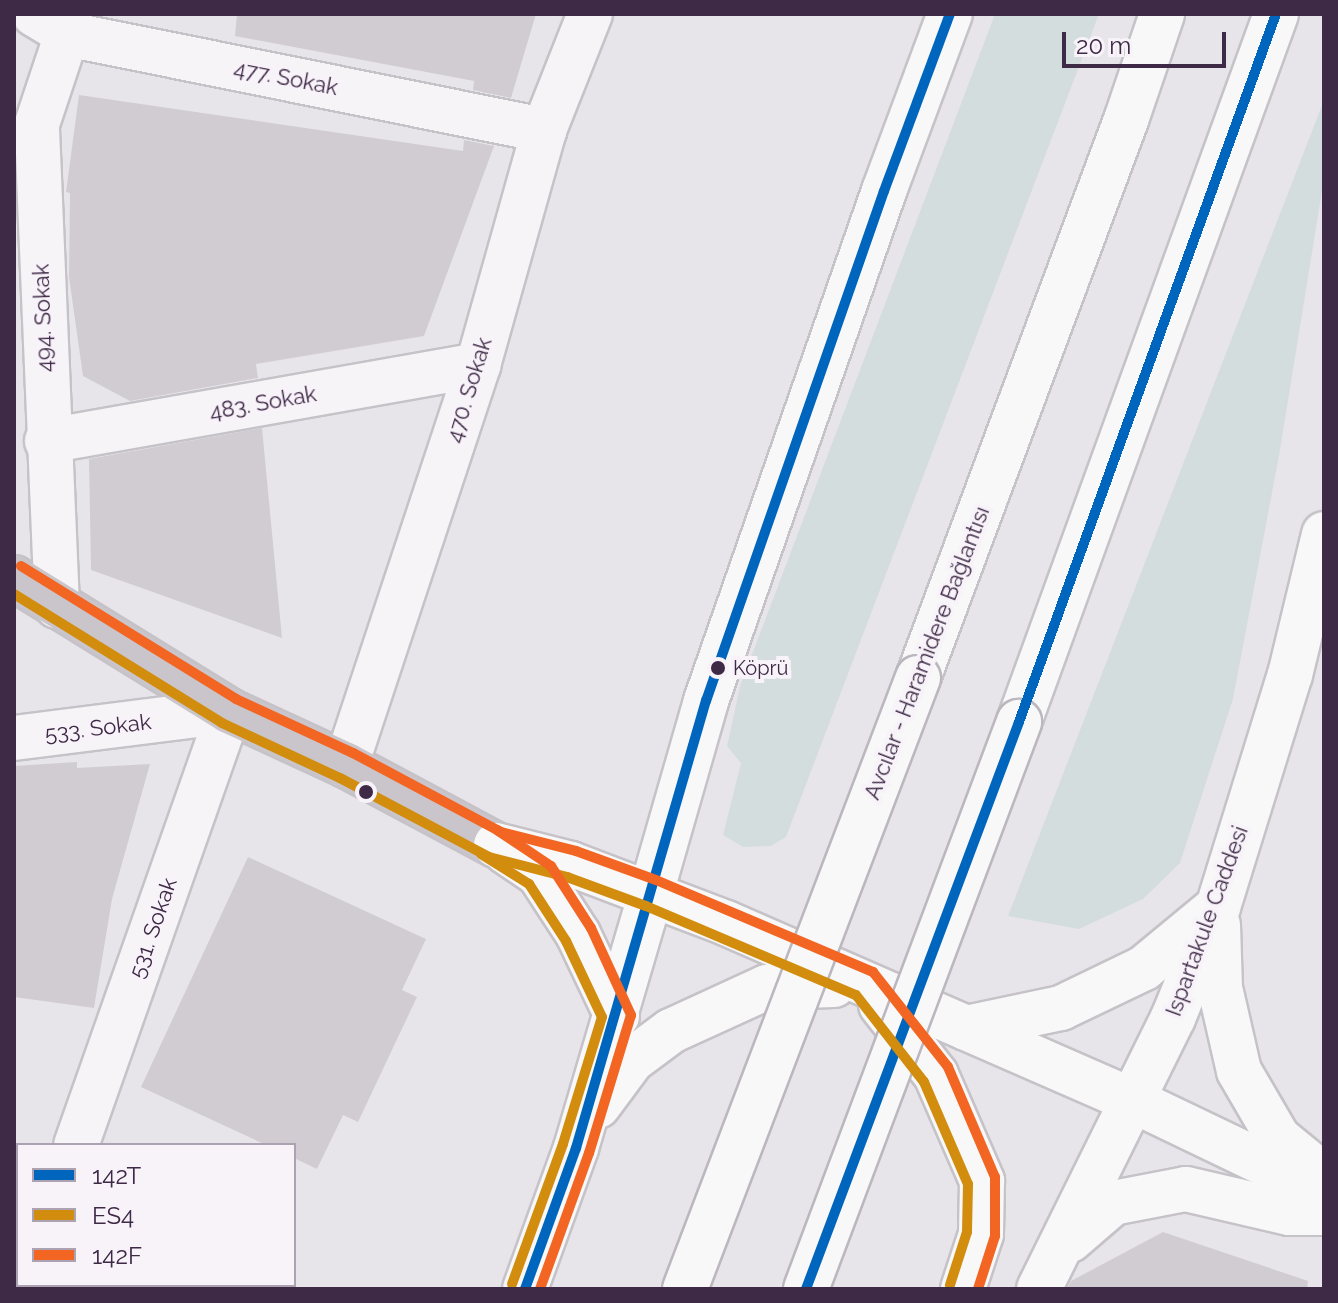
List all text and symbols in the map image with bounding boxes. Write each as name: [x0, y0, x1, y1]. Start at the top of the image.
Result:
scale bar: [1066, 16, 1230, 66]
text: 20 m: [1076, 31, 1131, 60]
street label: 477. Sokak: [232, 55, 340, 101]
street label: 494. Sokak: [28, 263, 58, 373]
street label: 470. Sokak: [441, 334, 497, 446]
street label: 483. Sokak: [207, 381, 319, 425]
street label: Avcılar - Haramidere Bağlantısı: [859, 502, 995, 804]
place label: Köprü: [733, 656, 788, 680]
marker: Köprü: [710, 660, 726, 676]
street label: 533. Sokak: [43, 708, 153, 748]
unlabelled marker: [358, 784, 374, 800]
street label: Ispartakule Caddesi: [1160, 822, 1254, 1020]
street label: 531. Sokak: [123, 874, 183, 982]
legend: [16, 1143, 296, 1287]
text: 142T: [92, 1161, 141, 1190]
text: ES4: [92, 1201, 134, 1230]
text: 142F: [92, 1241, 142, 1270]

